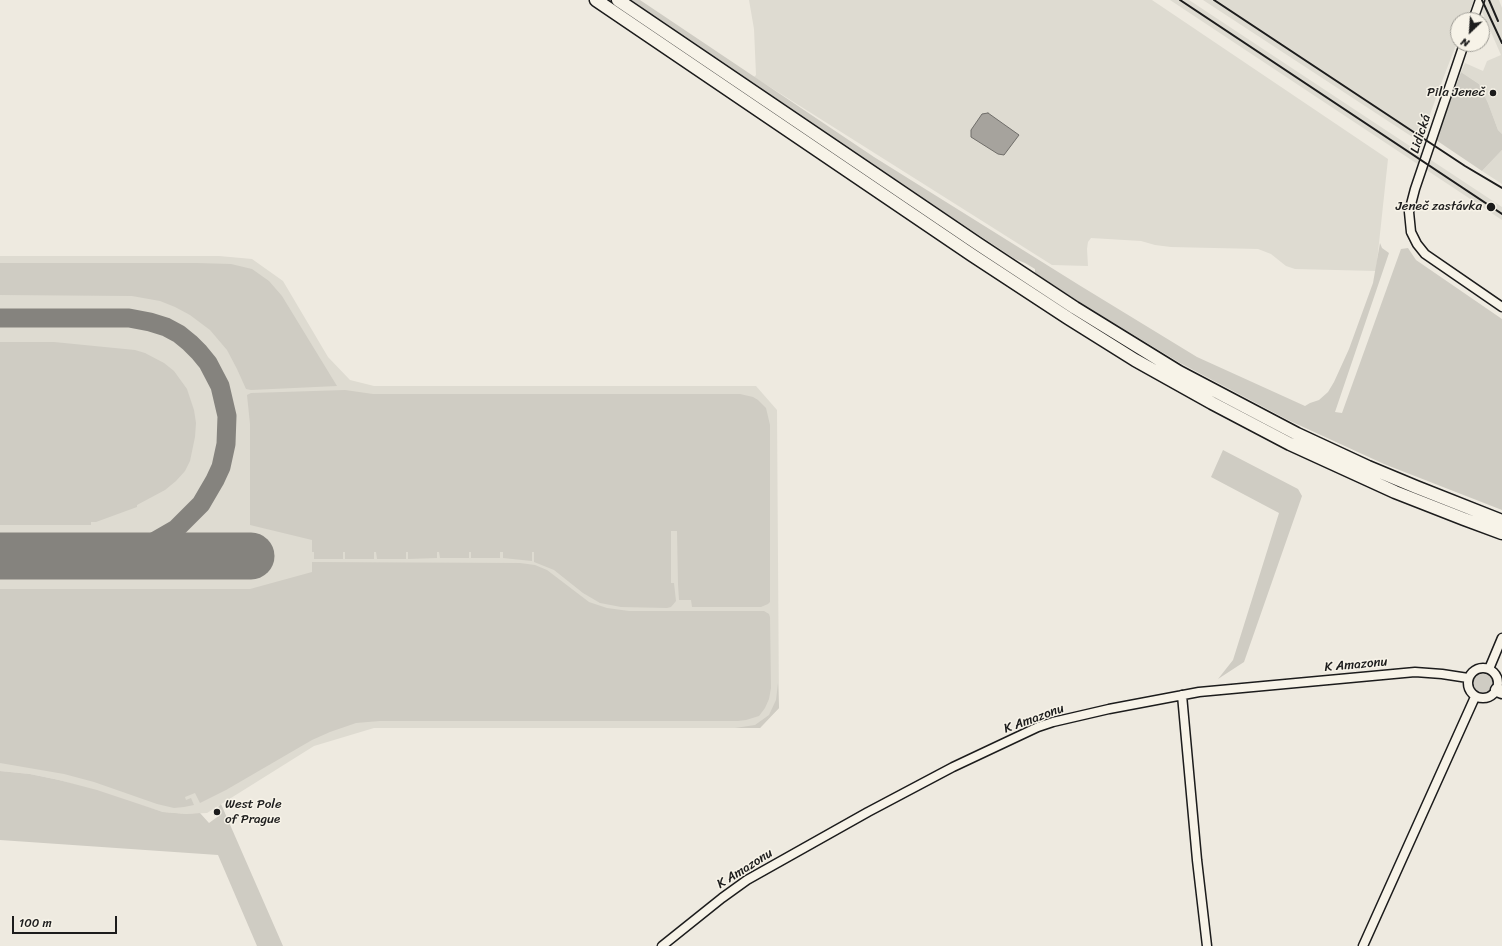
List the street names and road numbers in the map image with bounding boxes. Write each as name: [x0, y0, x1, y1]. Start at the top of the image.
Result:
street label: Lidická: [1407, 113, 1435, 155]
street label: K Amazonu: [1324, 654, 1388, 676]
street label: K Amazonu: [1002, 701, 1066, 737]
street label: K Amazonu: [714, 846, 776, 892]

